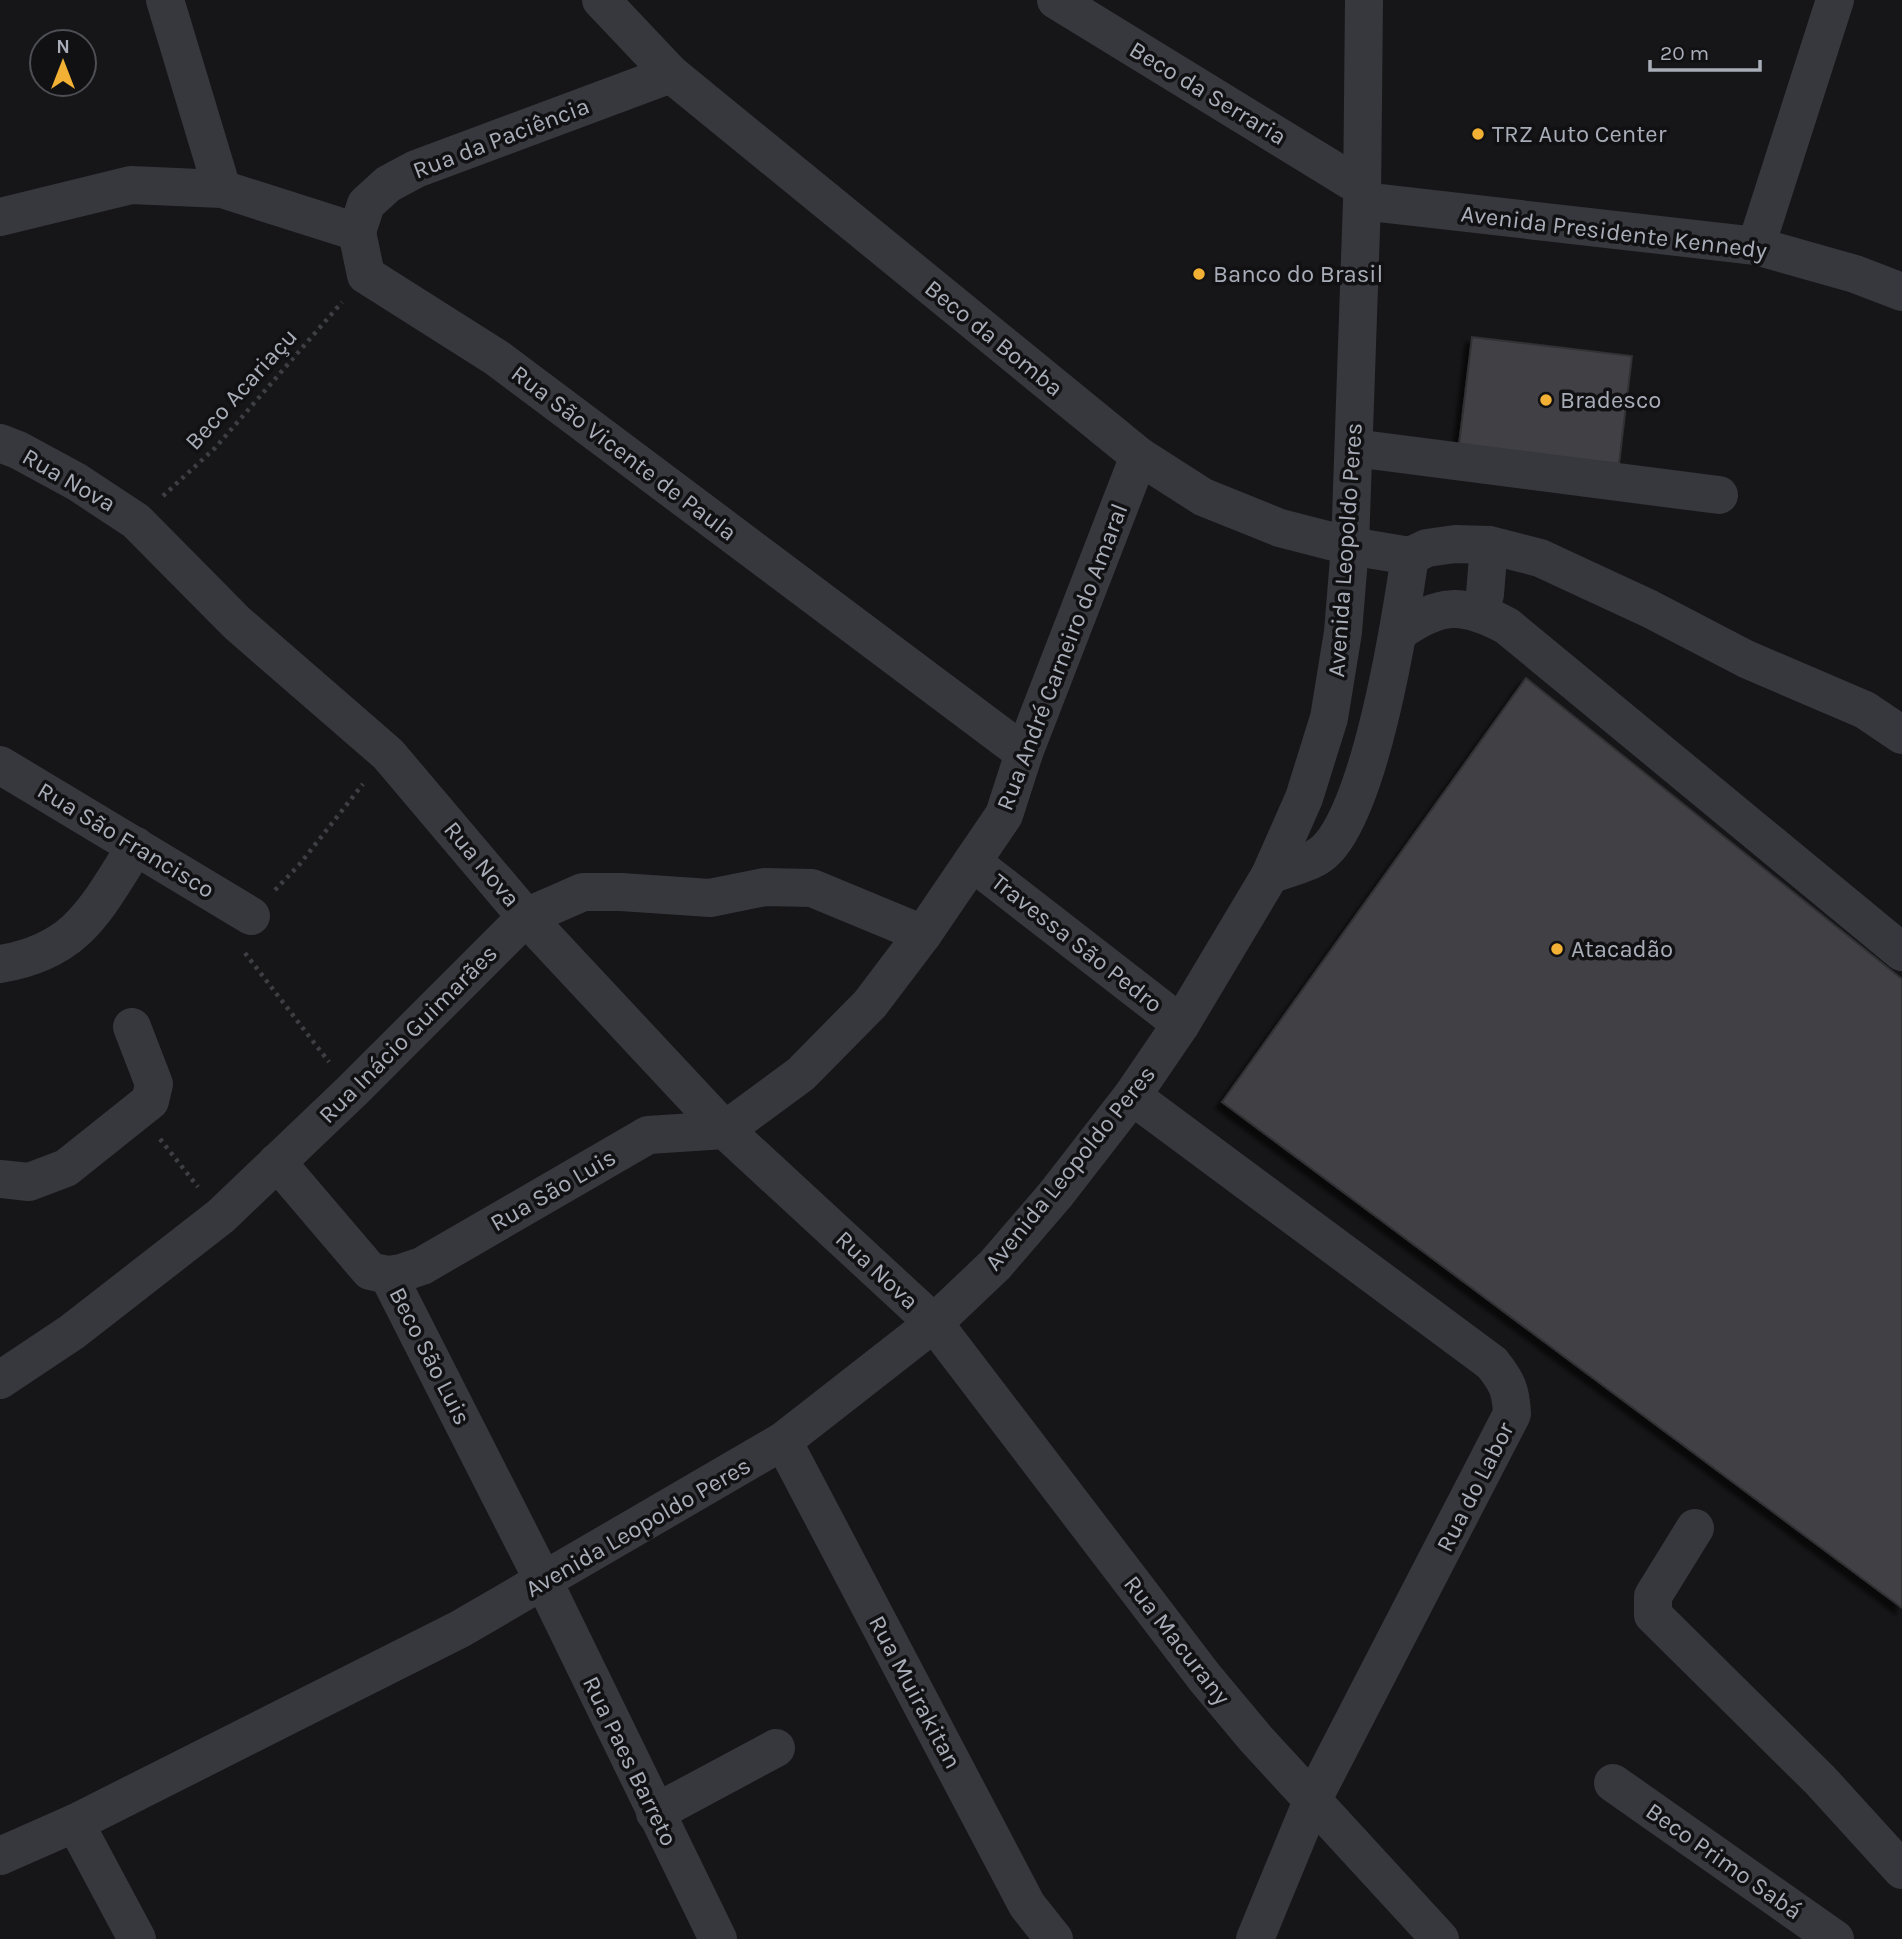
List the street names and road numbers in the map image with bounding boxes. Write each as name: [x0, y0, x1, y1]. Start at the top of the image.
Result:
street label: Beco da Serraria: [1124, 35, 1292, 151]
street label: Rua da Paciência: [409, 91, 593, 185]
street label: Avenida Presidente Kennedy: [1459, 199, 1769, 265]
street label: Beco da Bomba: [919, 274, 1069, 402]
street label: Beco Acariaçu: [179, 322, 303, 456]
street label: Rua São Vicente de Paula: [506, 359, 742, 547]
street label: Avenida Leopoldo Peres: [1322, 422, 1368, 678]
street label: Rua Nova: [17, 442, 121, 518]
street label: Rua André Carneiro do Amaral: [990, 500, 1134, 814]
street label: Rua São Francisco: [33, 776, 219, 904]
street label: Rua Nova: [438, 816, 526, 912]
street label: Travessa São Pedro: [986, 868, 1168, 1018]
street label: Rua Inácio Guimarães: [313, 939, 503, 1129]
street label: Avenida Leopoldo Peres: [979, 1060, 1161, 1276]
street label: Rua São Luis: [485, 1143, 621, 1237]
street label: Rua Nova: [830, 1225, 924, 1315]
street label: Beco São Luis: [383, 1283, 477, 1429]
street label: Rua do Labor: [1430, 1417, 1520, 1556]
street label: Avenida Leopoldo Peres: [520, 1451, 756, 1603]
street label: Rua Macurany: [1118, 1570, 1236, 1710]
street label: Rua Muirakitan: [863, 1611, 967, 1773]
street label: Rua Paes Barreto: [577, 1672, 683, 1850]
street label: Beco Primo Sabá: [1641, 1797, 1807, 1925]

